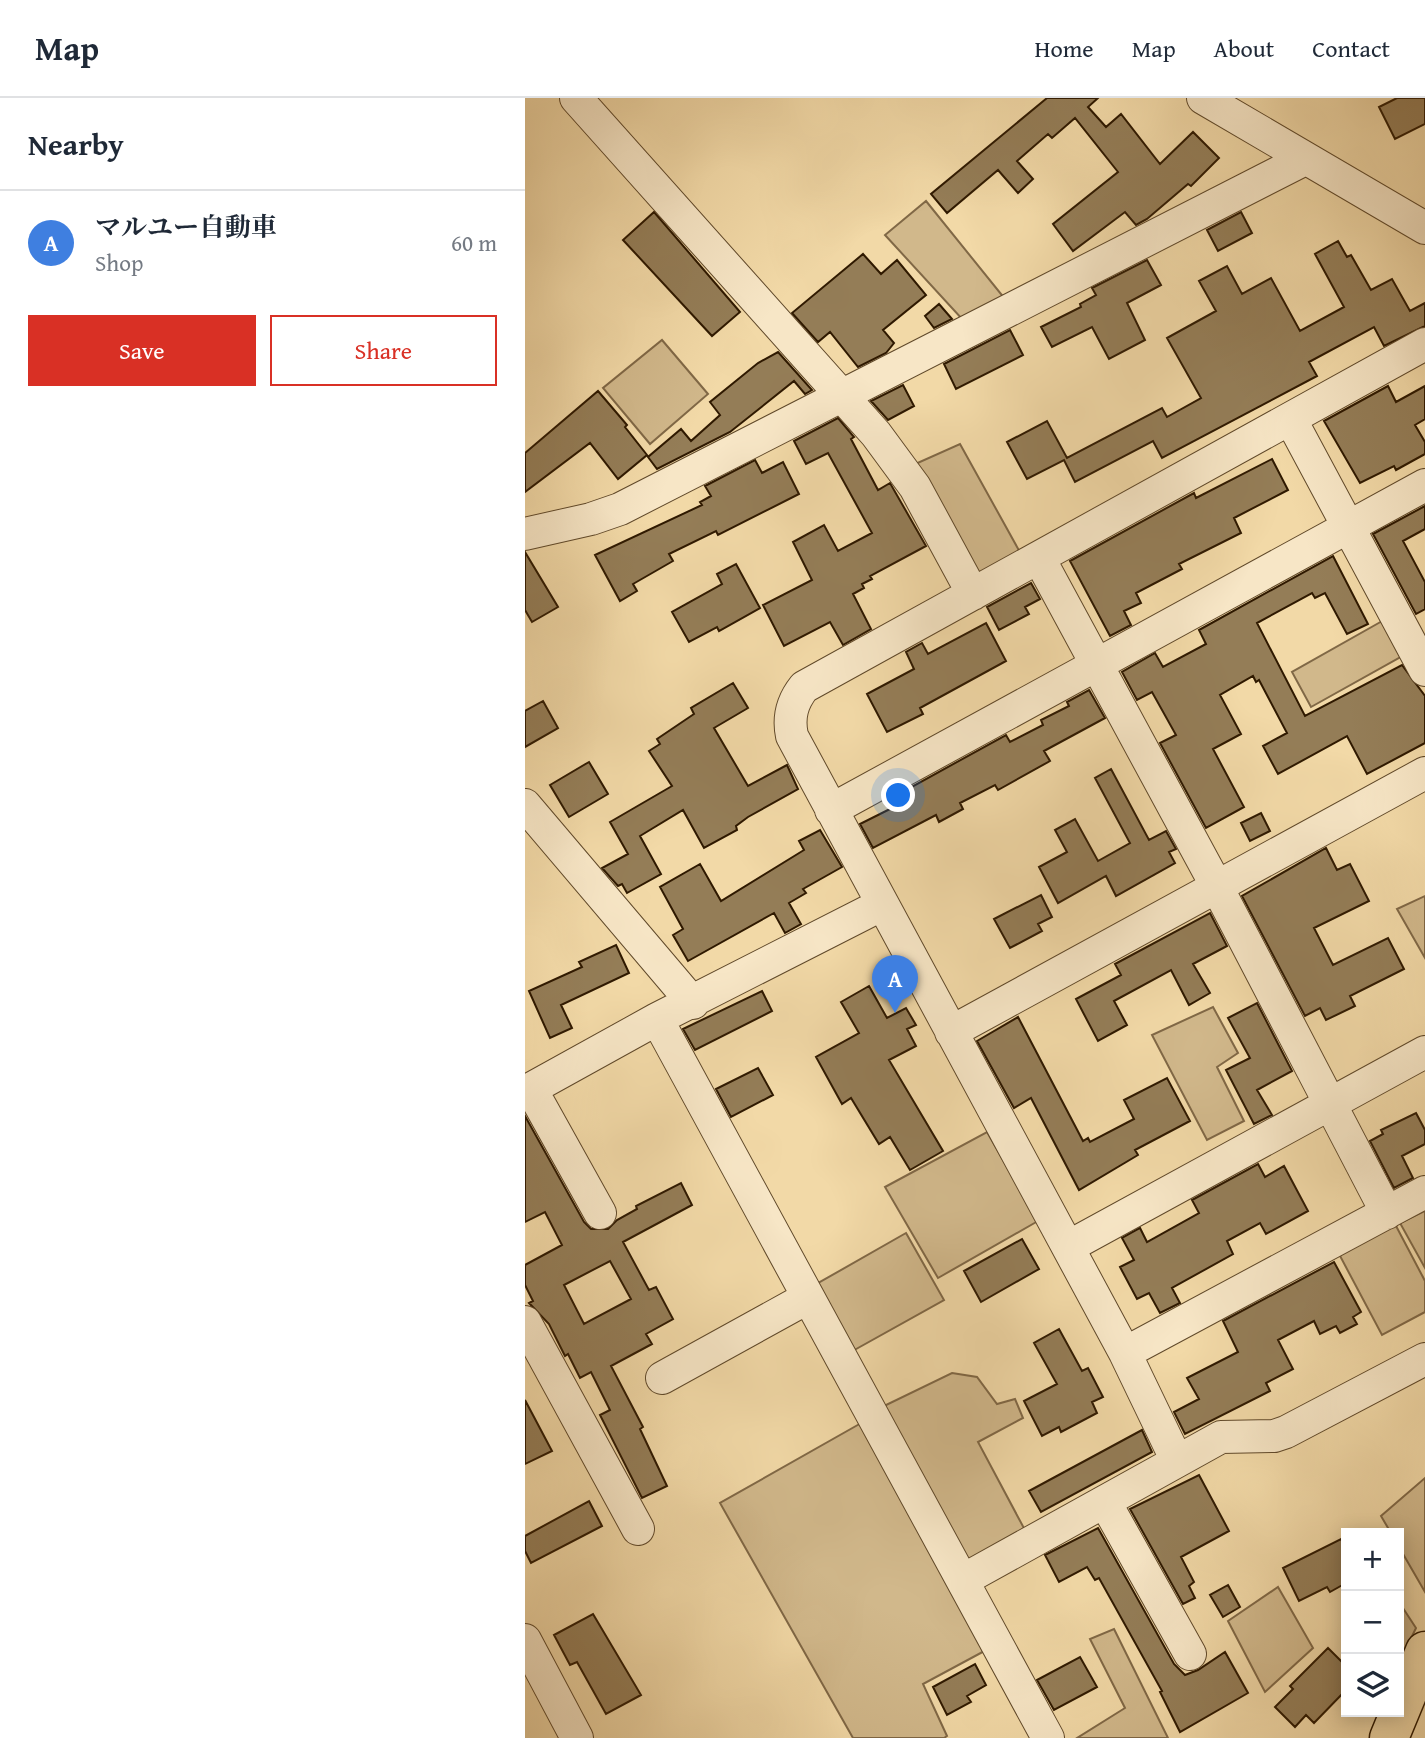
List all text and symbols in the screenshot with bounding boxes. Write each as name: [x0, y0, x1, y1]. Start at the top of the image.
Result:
text: Map: [35, 24, 99, 72]
text: Home: [1035, 31, 1094, 66]
text: Map: [1132, 31, 1176, 66]
text: About: [1214, 31, 1274, 66]
text: Contact: [1312, 31, 1390, 66]
text: Nearby: [28, 122, 124, 166]
text: マルユー自動車: [95, 207, 277, 246]
text: A: [44, 226, 58, 259]
text: 60 m: [451, 226, 497, 259]
text: Shop: [95, 246, 143, 279]
button: Save: [28, 315, 256, 386]
button: Share: [270, 315, 497, 386]
your location: [881, 778, 915, 812]
pin: A: [872, 955, 918, 1013]
map controls: [1341, 1528, 1404, 1717]
button: +: [1341, 1528, 1404, 1591]
button: −: [1341, 1591, 1404, 1654]
button: layers: [1341, 1654, 1404, 1717]

